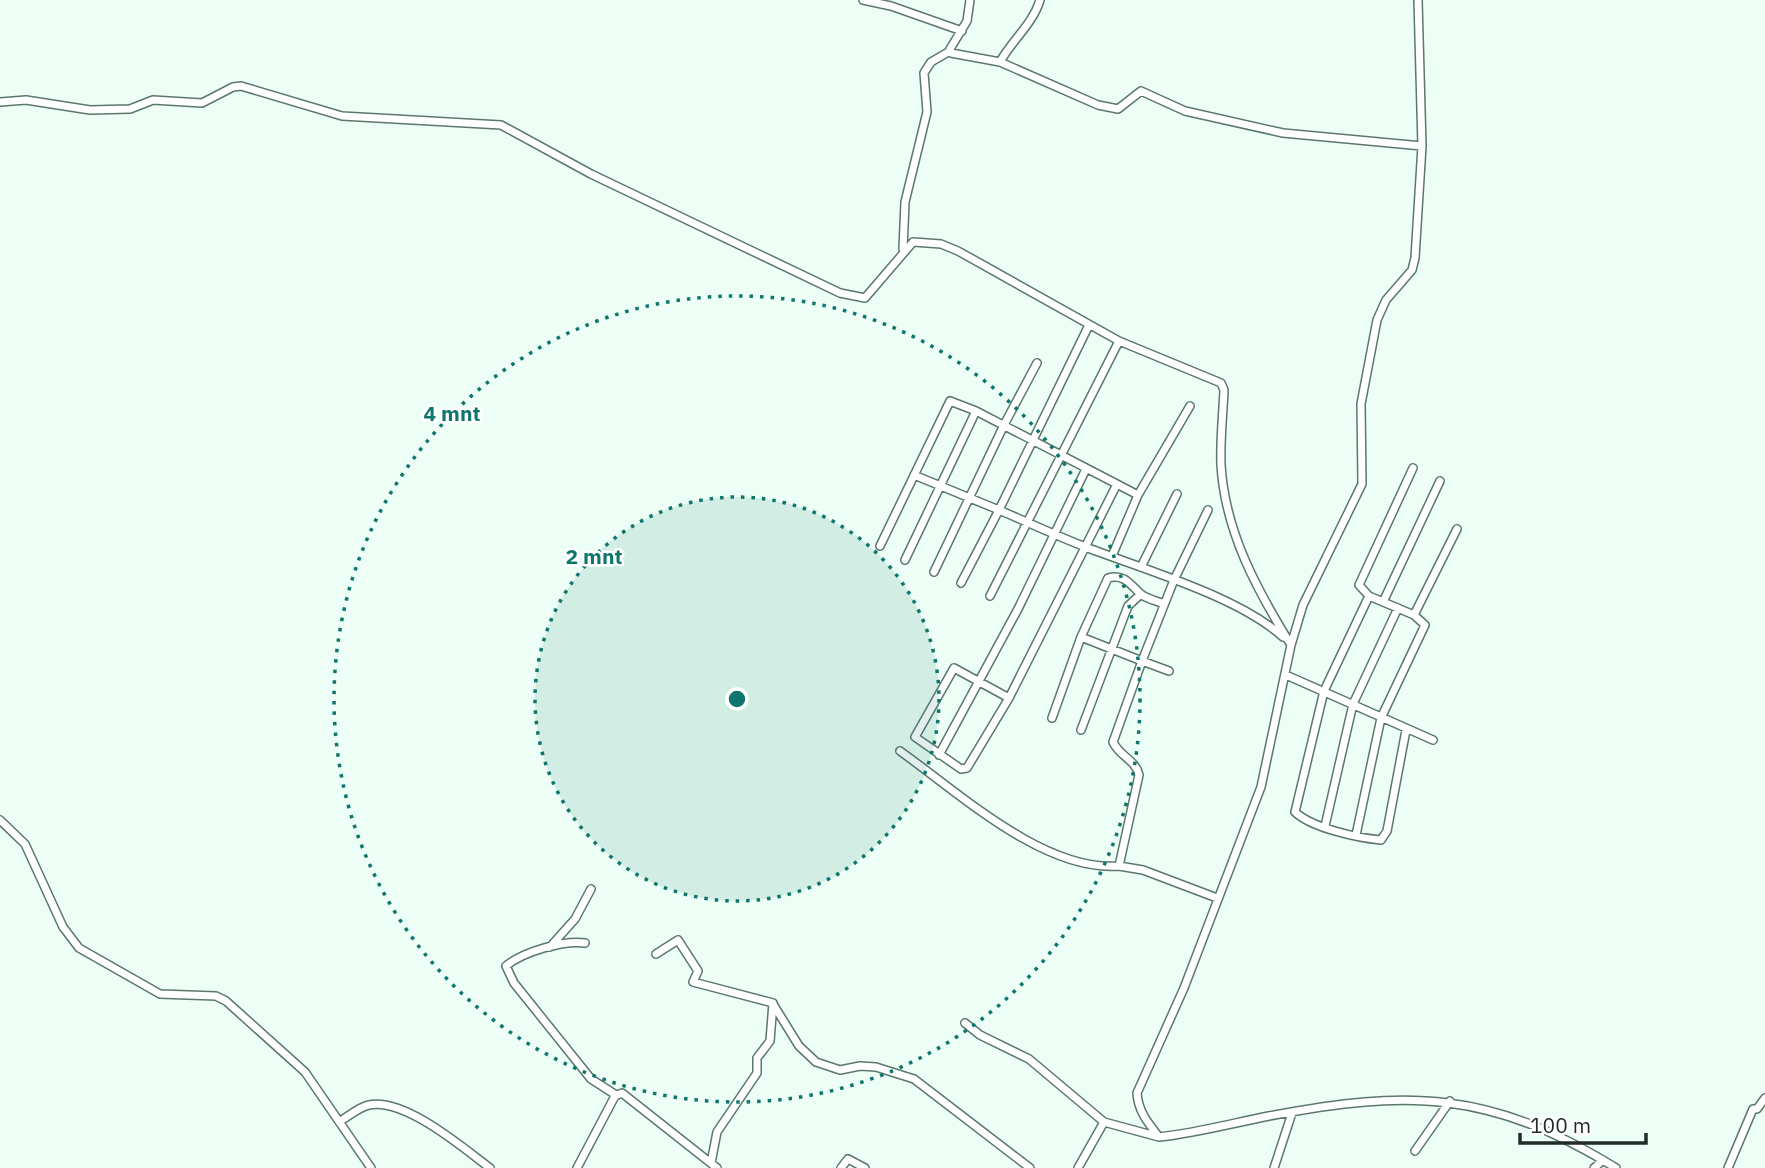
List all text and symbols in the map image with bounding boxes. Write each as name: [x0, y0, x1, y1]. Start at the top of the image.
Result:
text: 4 mnt: [424, 399, 480, 427]
text: 2 mnt: [566, 542, 622, 570]
centre of rings: [725, 687, 749, 711]
scale bar: [1520, 1102, 1646, 1146]
text: 100 m: [1530, 1111, 1591, 1139]

